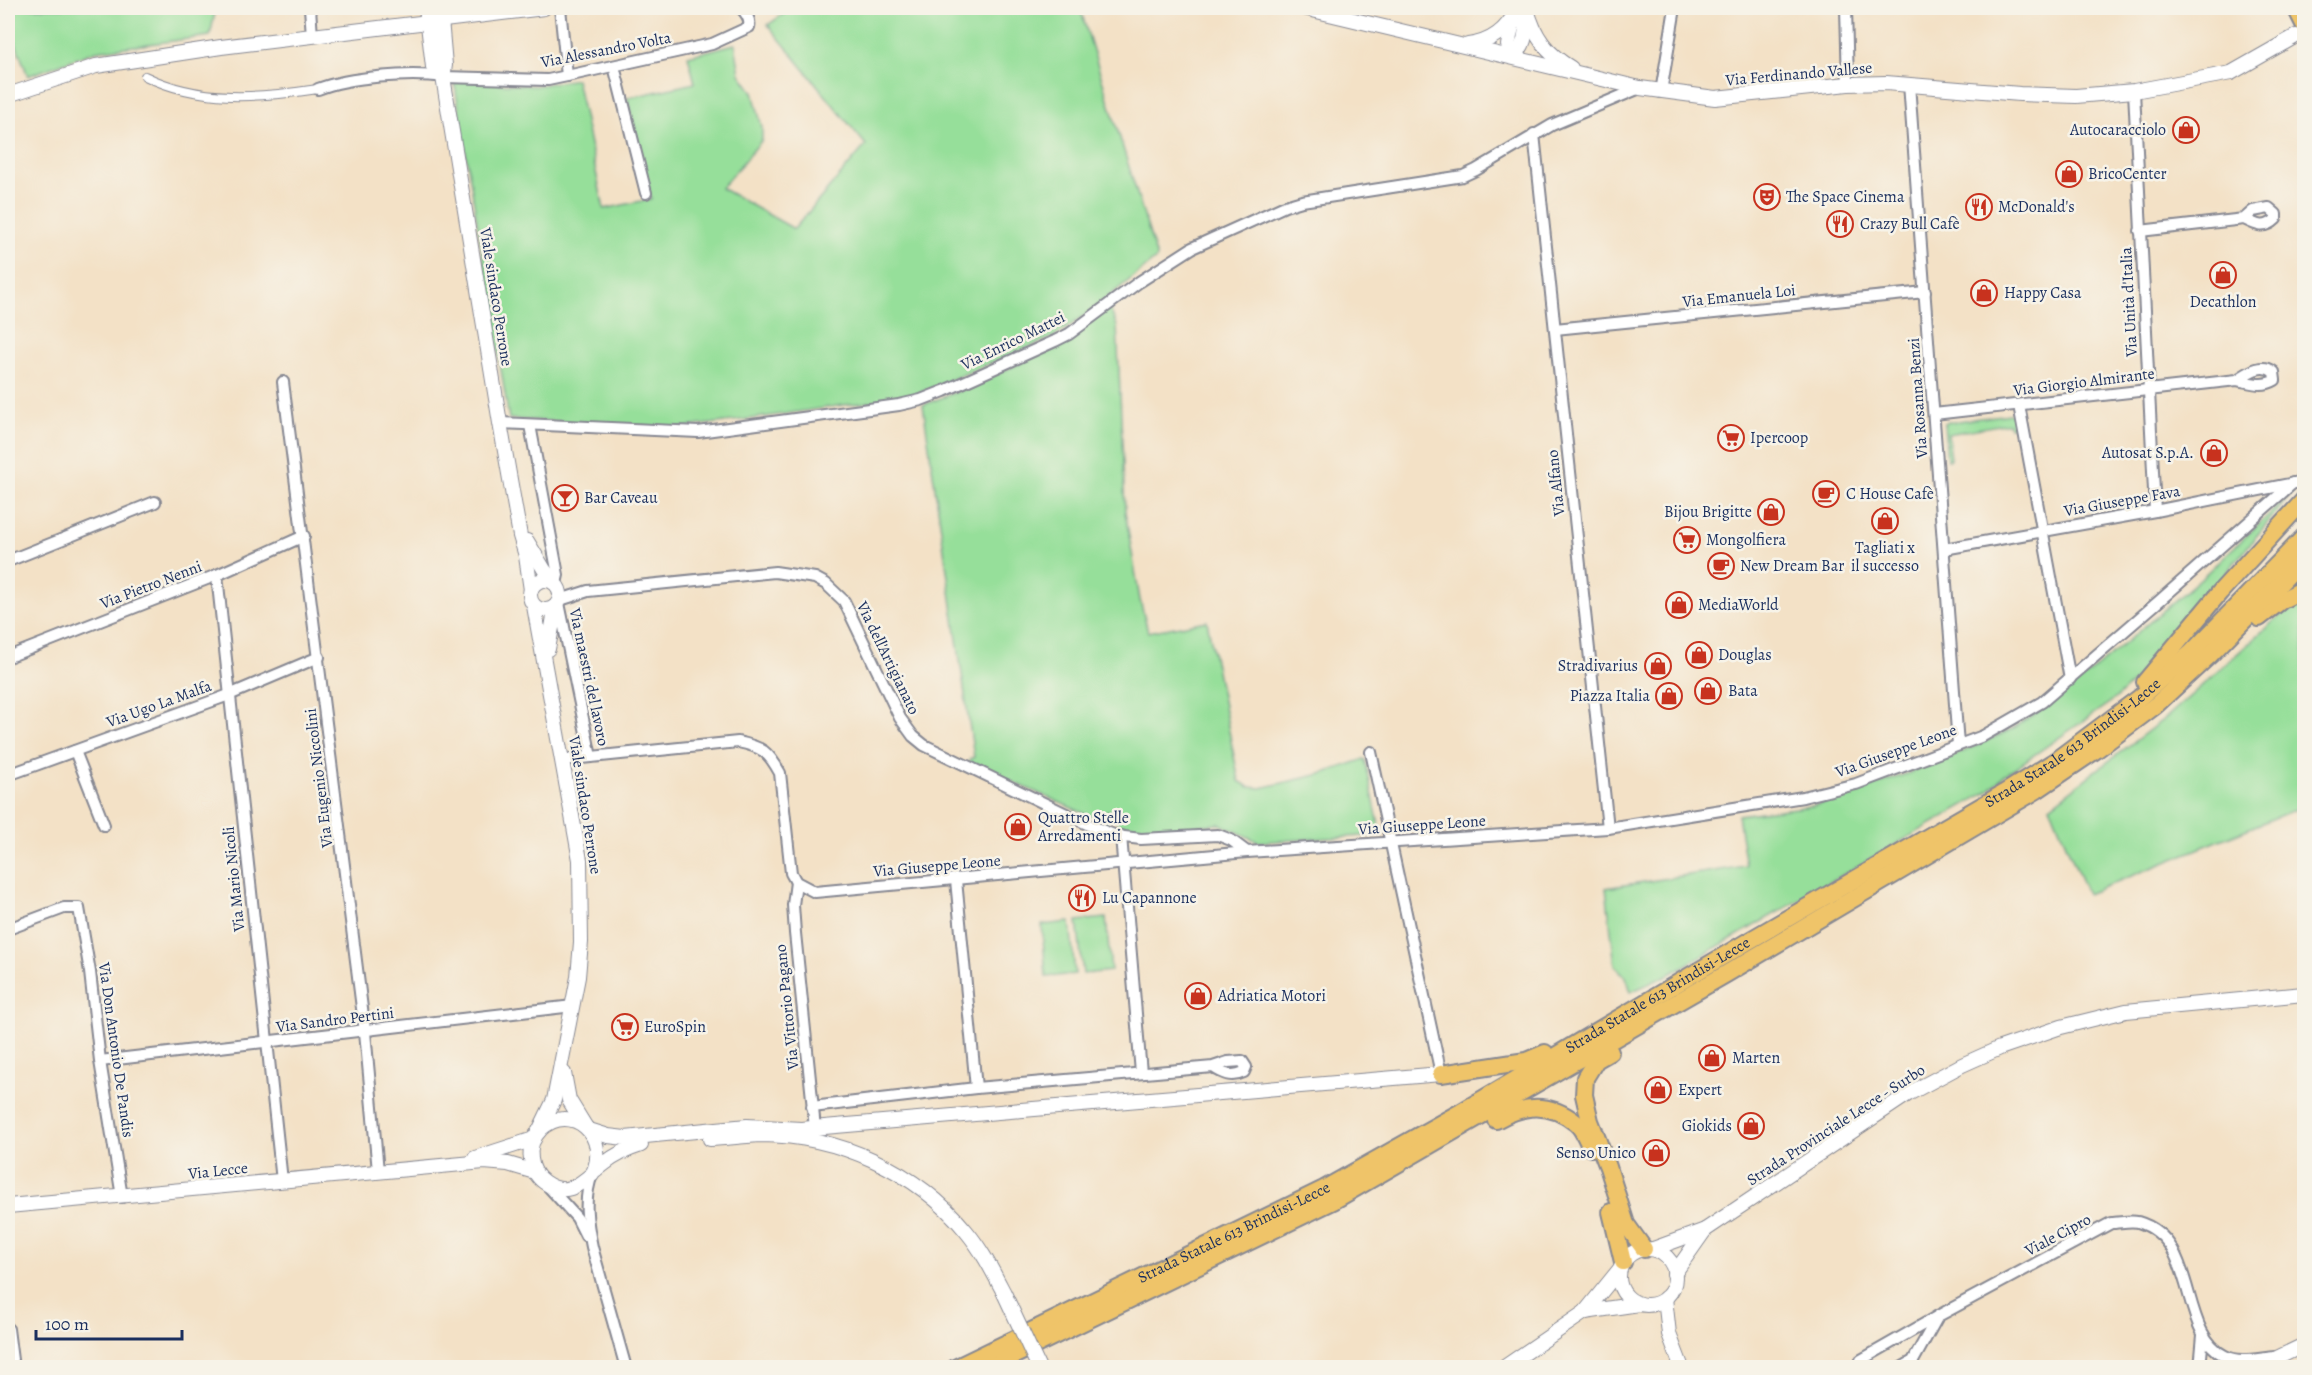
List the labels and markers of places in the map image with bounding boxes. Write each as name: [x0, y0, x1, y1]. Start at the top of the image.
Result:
shop icon: Autocaracciolo: [2171, 115, 2201, 145]
place label: Autocaracciolo: [2069, 119, 2166, 141]
shop icon: BricoCenter: [2054, 159, 2084, 189]
place label: BricoCenter: [2088, 163, 2167, 185]
theatre icon: The Space Cinema: [1752, 182, 1782, 212]
place label: The Space Cinema: [1786, 186, 1905, 208]
restaurant icon: McDonald's: [1964, 192, 1994, 222]
place label: McDonald's: [1998, 196, 2075, 218]
restaurant icon: Crazy Bull Cafè: [1825, 209, 1855, 239]
place label: Crazy Bull Cafè: [1860, 213, 1960, 235]
shop icon: Decathlon: [2208, 260, 2238, 290]
shop icon: Happy Casa: [1969, 278, 1999, 308]
place label: Happy Casa: [2004, 282, 2082, 304]
place label: Decathlon: [2190, 291, 2257, 313]
supermarket icon: Ipercoop: [1716, 423, 1746, 453]
place label: Ipercoop: [1750, 427, 1808, 449]
shop icon: Autosat S.p.A.: [2199, 438, 2229, 468]
place label: Autosat S.p.A.: [2101, 442, 2194, 464]
cafe icon: C House Cafè: [1811, 479, 1841, 509]
bar icon: Bar Caveau: [550, 483, 580, 513]
place label: C House Cafè: [1846, 483, 1934, 505]
place label: Bar Caveau: [584, 487, 658, 509]
shop icon: Bijou Brigitte: [1756, 497, 1786, 527]
place label: Bijou Brigitte: [1664, 501, 1752, 523]
shop icon: Tagliati x il successo: [1870, 506, 1900, 536]
supermarket icon: Mongolfiera: [1672, 525, 1702, 555]
place label: Mongolfiera: [1706, 529, 1786, 551]
place label: Tagliati x il successo: [1851, 537, 1919, 577]
cafe icon: New Dream Bar: [1706, 551, 1736, 581]
place label: New Dream Bar: [1740, 555, 1844, 577]
shop icon: MediaWorld: [1664, 590, 1694, 620]
place label: MediaWorld: [1698, 594, 1779, 616]
shop icon: Douglas: [1684, 640, 1714, 670]
place label: Douglas: [1718, 644, 1772, 666]
shop icon: Stradivarius: [1643, 651, 1673, 681]
place label: Stradivarius: [1558, 655, 1638, 677]
shop icon: Bata: [1693, 676, 1723, 706]
place label: Bata: [1728, 680, 1758, 702]
shop icon: Piazza Italia: [1654, 681, 1684, 711]
place label: Piazza Italia: [1570, 685, 1651, 707]
place label: Quattro Stelle Arredamenti: [1037, 807, 1129, 847]
shop icon: Quattro Stelle Arredamenti: [1003, 812, 1033, 842]
restaurant icon: Lu Capannone: [1067, 883, 1097, 913]
place label: Lu Capannone: [1102, 887, 1197, 909]
shop icon: Adriatica Motori: [1183, 981, 1213, 1011]
place label: Adriatica Motori: [1217, 985, 1326, 1007]
supermarket icon: EuroSpin: [610, 1012, 640, 1042]
place label: EuroSpin: [644, 1016, 706, 1038]
shop icon: Marten: [1697, 1043, 1727, 1073]
place label: Marten: [1732, 1047, 1780, 1069]
shop icon: Expert: [1643, 1075, 1673, 1105]
place label: Expert: [1678, 1079, 1722, 1101]
shop icon: Giokids: [1736, 1111, 1766, 1141]
place label: Giokids: [1682, 1115, 1732, 1137]
shop icon: Senso Unico: [1641, 1138, 1671, 1168]
place label: Senso Unico: [1556, 1142, 1636, 1164]

